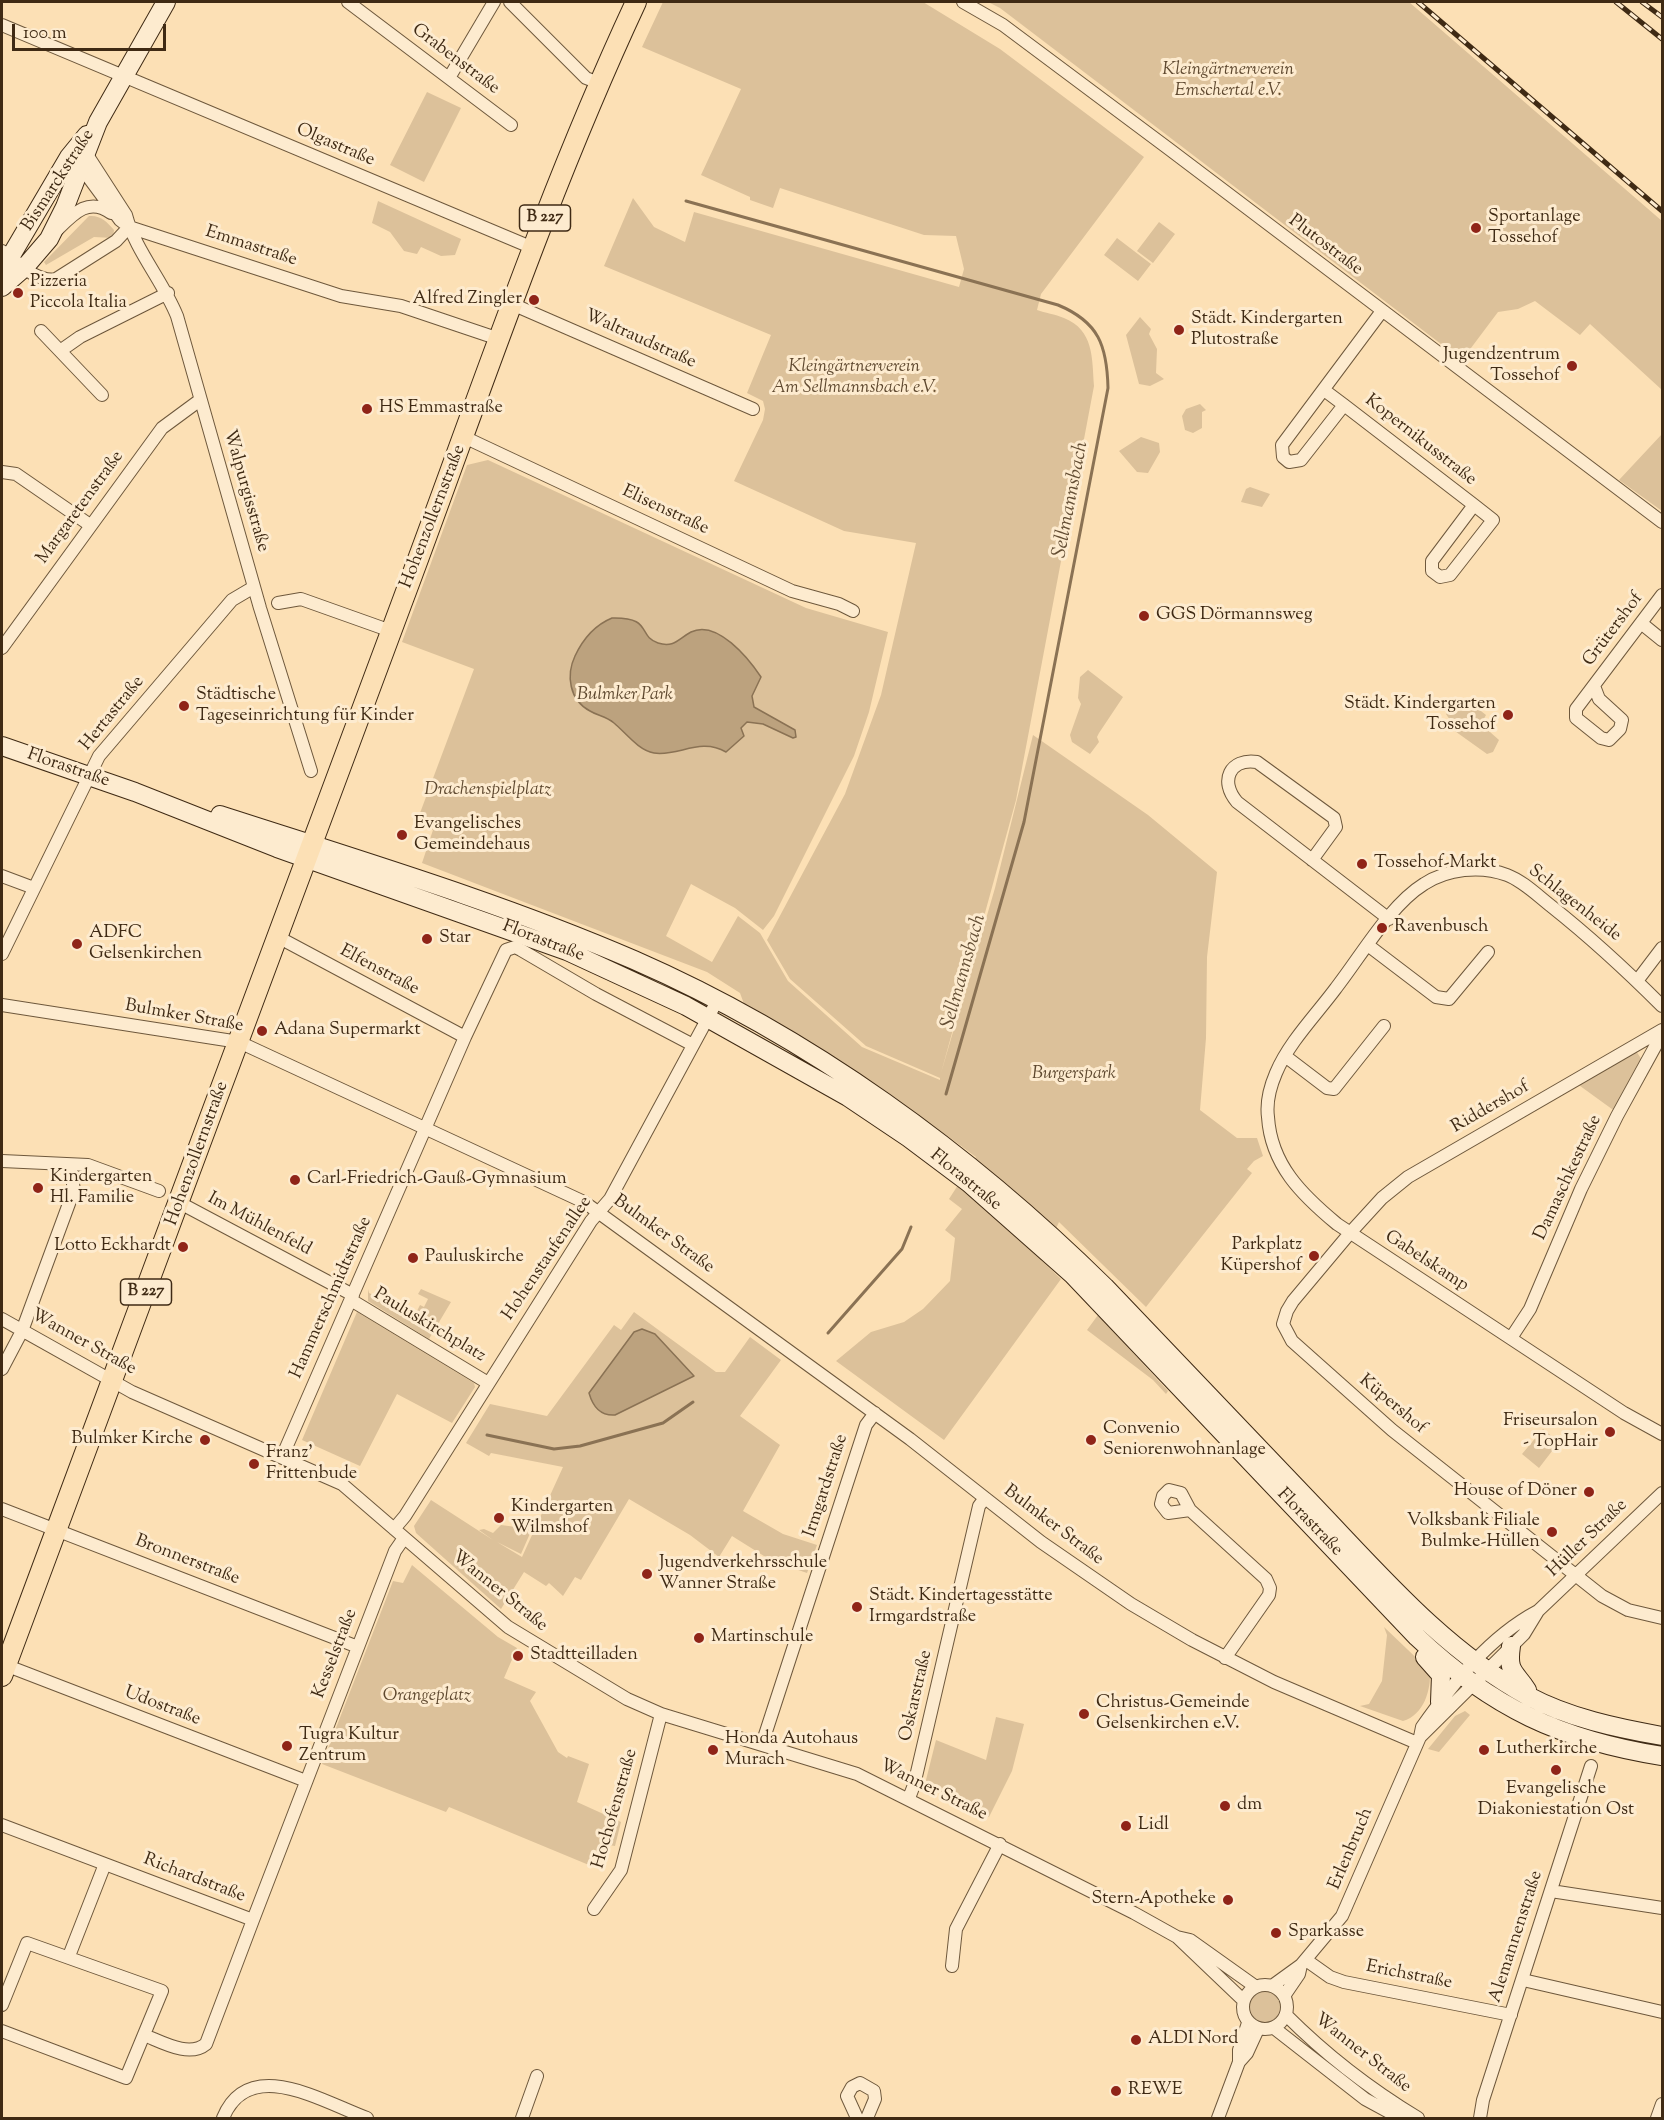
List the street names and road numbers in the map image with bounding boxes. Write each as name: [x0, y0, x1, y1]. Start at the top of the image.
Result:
street label: Grabenstraße: [407, 20, 503, 100]
street label: Olgastraße: [292, 120, 378, 172]
street label: Bismarckstraße: [18, 126, 100, 236]
road number: B 227: [520, 205, 570, 231]
street label: Plutostraße: [1284, 211, 1366, 281]
street label: Emmastraße: [202, 222, 300, 272]
street label: Waltraudstraße: [581, 306, 699, 374]
street label: Kopernikusstraße: [1360, 391, 1480, 491]
street label: Walpurgisstraße: [217, 427, 273, 555]
street label: Hohenzollernstraße: [397, 442, 471, 592]
street label: Margaretenstraße: [33, 447, 129, 569]
street label: Elisenstraße: [618, 482, 712, 540]
street label: Grütershof: [1579, 589, 1649, 671]
street label: Hertastraße: [76, 672, 150, 756]
street label: Florastraße: [24, 745, 112, 793]
street label: Schlagenheide: [1523, 861, 1625, 947]
street label: Florastraße: [499, 917, 587, 967]
street label: Elfenstraße: [336, 941, 422, 1001]
street label: Bulmker Straße: [123, 996, 245, 1038]
street label: Riddershof: [1448, 1077, 1534, 1139]
street label: Hohenzollernstraße: [162, 1079, 234, 1229]
street label: Damaschkestraße: [1531, 1112, 1607, 1244]
street label: Florastraße: [925, 1146, 1005, 1216]
street label: Im Mühlenfeld: [203, 1189, 315, 1261]
street label: Bulmker Straße: [608, 1191, 718, 1279]
street label: Hohenstaufenallee: [499, 1193, 597, 1325]
street label: Hammerschmidtstraße: [287, 1214, 377, 1382]
street label: Gabelskamp: [1380, 1227, 1472, 1297]
road number: B 227: [120, 1279, 172, 1305]
street label: Pauluskirchplatz: [369, 1284, 489, 1368]
street label: Wanner Straße: [27, 1305, 139, 1381]
street label: Küpershof: [1354, 1371, 1430, 1439]
street label: Irmgardstraße: [800, 1432, 854, 1540]
street label: Bulmker Straße: [999, 1481, 1107, 1571]
street label: Florastraße: [1271, 1485, 1347, 1561]
street label: Hüller Straße: [1543, 1495, 1633, 1583]
street label: Bronnerstraße: [132, 1531, 242, 1591]
street label: Wanner Straße: [447, 1547, 551, 1637]
street label: Kesselstraße: [309, 1606, 363, 1702]
street label: Oskarstraße: [896, 1648, 938, 1744]
street label: Udostraße: [121, 1683, 203, 1731]
street label: Hochofenstraße: [589, 1747, 643, 1871]
street label: Wanner Straße: [876, 1756, 990, 1826]
street label: Erlenbruch: [1325, 1805, 1379, 1893]
street label: Richardstraße: [140, 1850, 248, 1908]
street label: Alemannenstraße: [1486, 1868, 1548, 2006]
street label: Erichstraße: [1364, 1957, 1454, 1995]
street label: Wanner Straße: [1309, 2009, 1415, 2099]

